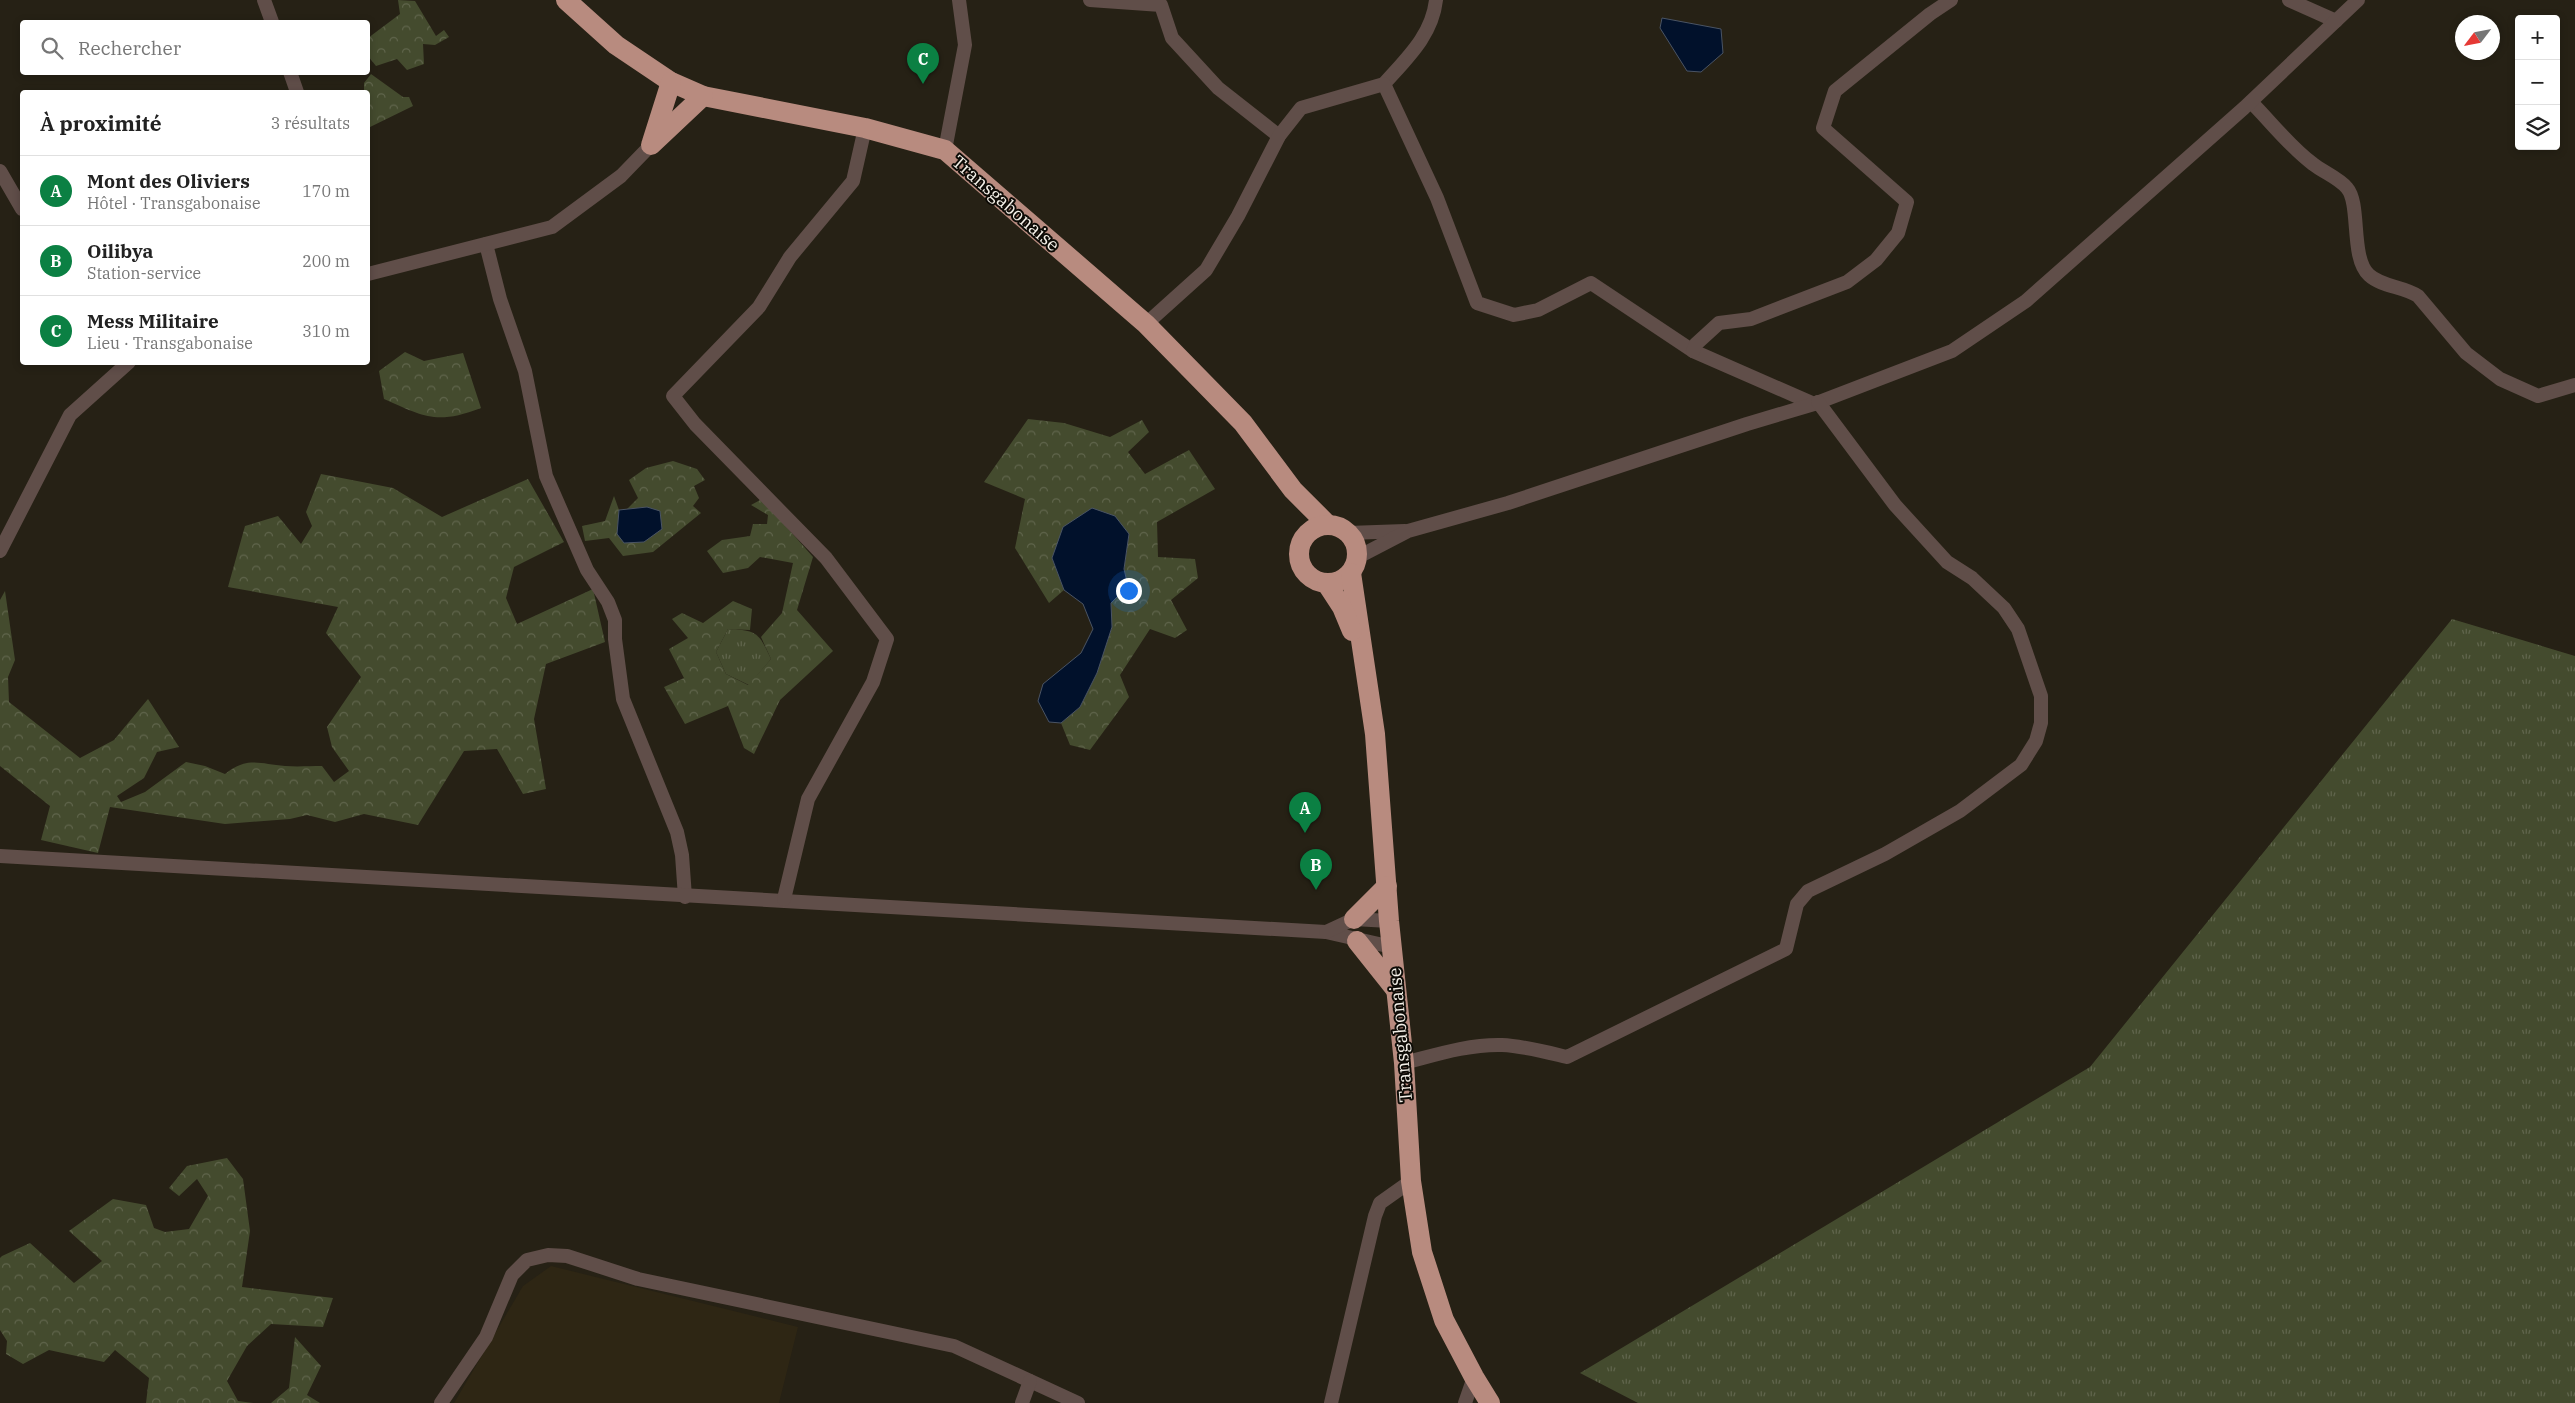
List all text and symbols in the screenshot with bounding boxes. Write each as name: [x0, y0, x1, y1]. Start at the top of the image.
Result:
north arrow: [2455, 15, 2500, 60]
map controls: [2515, 15, 2560, 150]
button: +: [2515, 15, 2560, 60]
search box: [20, 20, 370, 75]
icon: search: [38, 34, 66, 62]
text: Rechercher: [78, 36, 181, 60]
pin: C: [907, 43, 939, 84]
button: −: [2515, 60, 2560, 105]
button: layers: [2515, 105, 2560, 150]
text: À proximité: [40, 109, 162, 137]
text: 3 résultats: [271, 113, 350, 133]
street label: Transgabonaise: [947, 150, 1065, 256]
text: Mont des Oliviers: [87, 169, 250, 193]
text: A: [50, 181, 62, 201]
text: 170 m: [302, 181, 350, 201]
text: Hôtel · Transgabonaise: [87, 193, 261, 213]
text: Oilibya: [87, 239, 153, 263]
text: B: [50, 251, 62, 271]
text: 200 m: [302, 251, 350, 271]
text: Station-service: [87, 263, 201, 283]
text: Mess Militaire: [87, 309, 219, 333]
text: C: [51, 321, 61, 341]
text: 310 m: [302, 321, 350, 341]
text: Lieu · Transgabonaise: [87, 333, 253, 353]
your location: [1116, 578, 1142, 604]
pin: A: [1289, 792, 1321, 833]
pin: B: [1300, 849, 1332, 890]
street label: Transgabonaise: [1383, 967, 1417, 1103]

